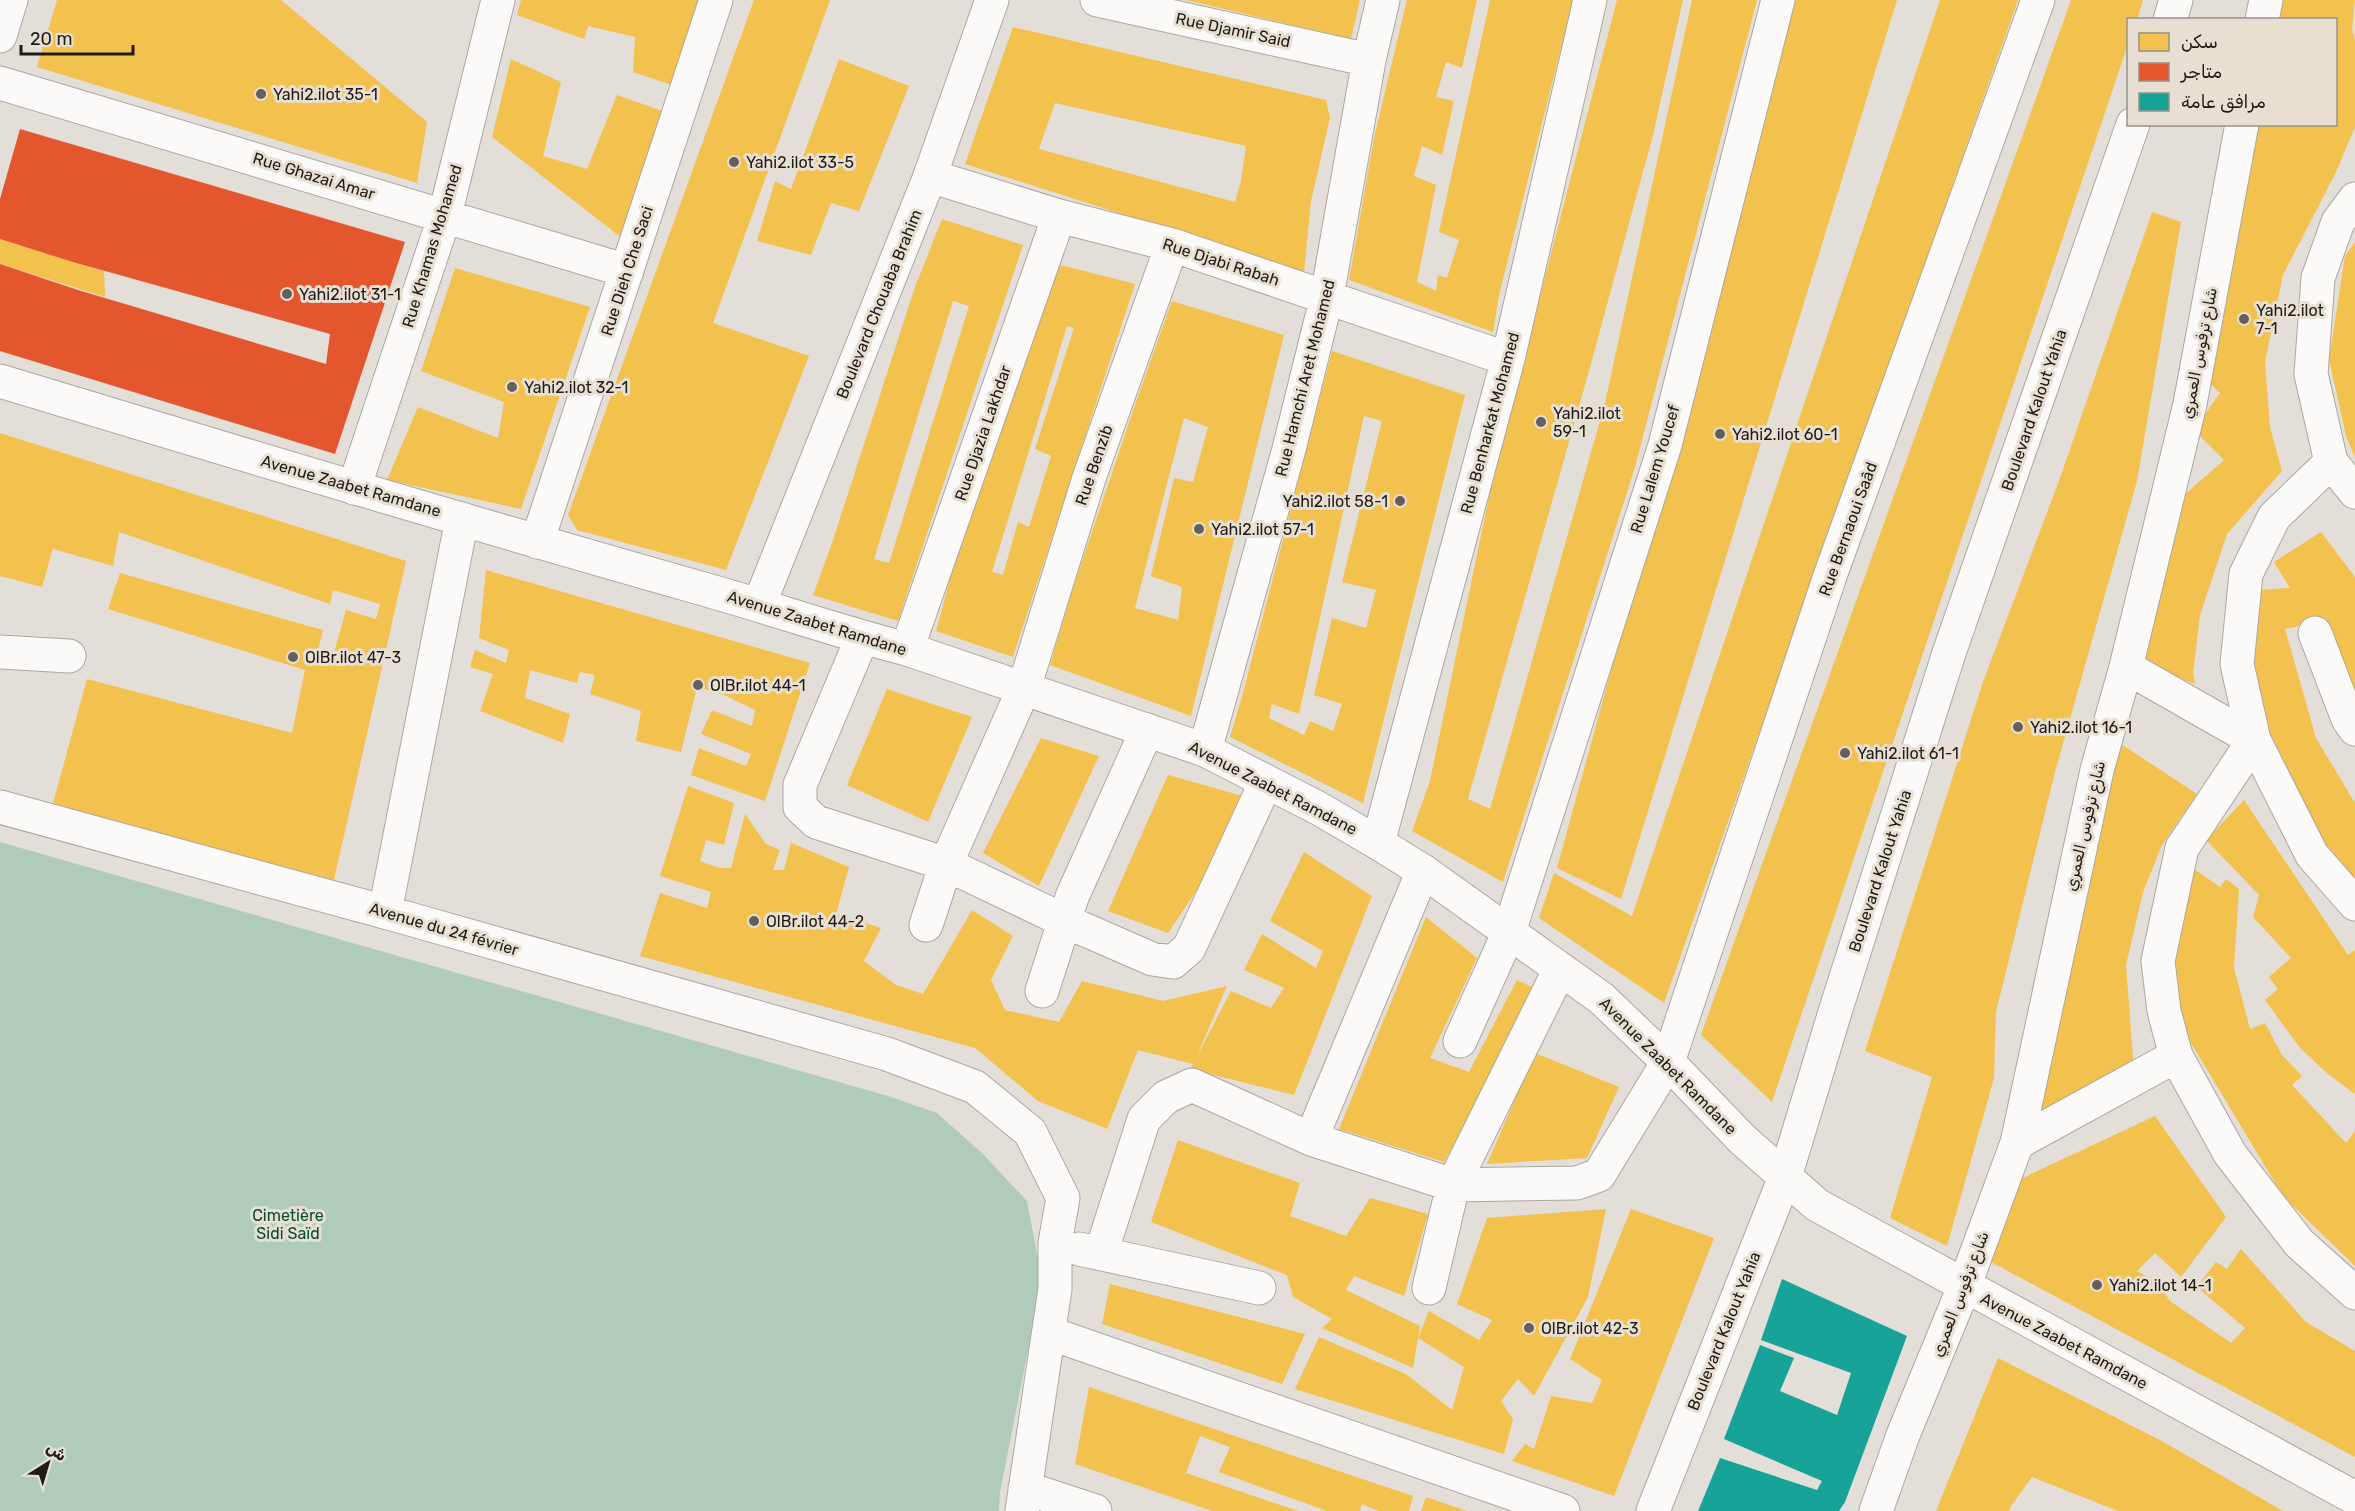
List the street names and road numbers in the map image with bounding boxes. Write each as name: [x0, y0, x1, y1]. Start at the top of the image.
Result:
street label: Rue Djamir Said: [1174, 9, 1292, 51]
street label: Rue Ghazai Amar: [251, 148, 377, 204]
street label: Rue Khamas Mohamed: [398, 162, 466, 330]
street label: Rue Dieh Che Saci: [597, 204, 657, 338]
street label: Boulevard Chouaba Brahim: [832, 207, 926, 401]
street label: Rue Djabi Rabah: [1160, 234, 1282, 290]
street label: Rue Hamchi Aret Mohamed: [1271, 278, 1339, 478]
street label: شارع ترفوس العمري: [2177, 286, 2223, 421]
street label: Boulevard Kalout Yahia: [1997, 327, 2071, 493]
street label: Rue Benharkat Mohamed: [1457, 330, 1523, 516]
street label: Rue Djazia Lakhdar: [951, 363, 1015, 503]
street label: Rue Lalem Youcef: [1626, 402, 1684, 535]
street label: Rue Benzib: [1071, 422, 1117, 508]
street label: Avenue Zaabet Ramdane: [259, 451, 443, 521]
street label: Rue Bernaoui Saâd: [1815, 460, 1881, 598]
street label: Avenue Zaabet Ramdane: [725, 587, 909, 659]
street label: Avenue Zaabet Ramdane: [1186, 737, 1360, 839]
street label: شارع ترفوس العمري: [2061, 759, 2111, 893]
street label: Boulevard Kalout Yahia: [1845, 787, 1915, 955]
street label: Avenue du 24 février: [367, 899, 521, 959]
street label: Avenue Zaabet Ramdane: [1595, 993, 1741, 1139]
street label: شارع ترفوس العمري: [1927, 1228, 1995, 1360]
street label: Boulevard Kalout Yahia: [1683, 1249, 1765, 1413]
street label: Avenue Zaabet Ramdane: [1977, 1289, 2151, 1393]

